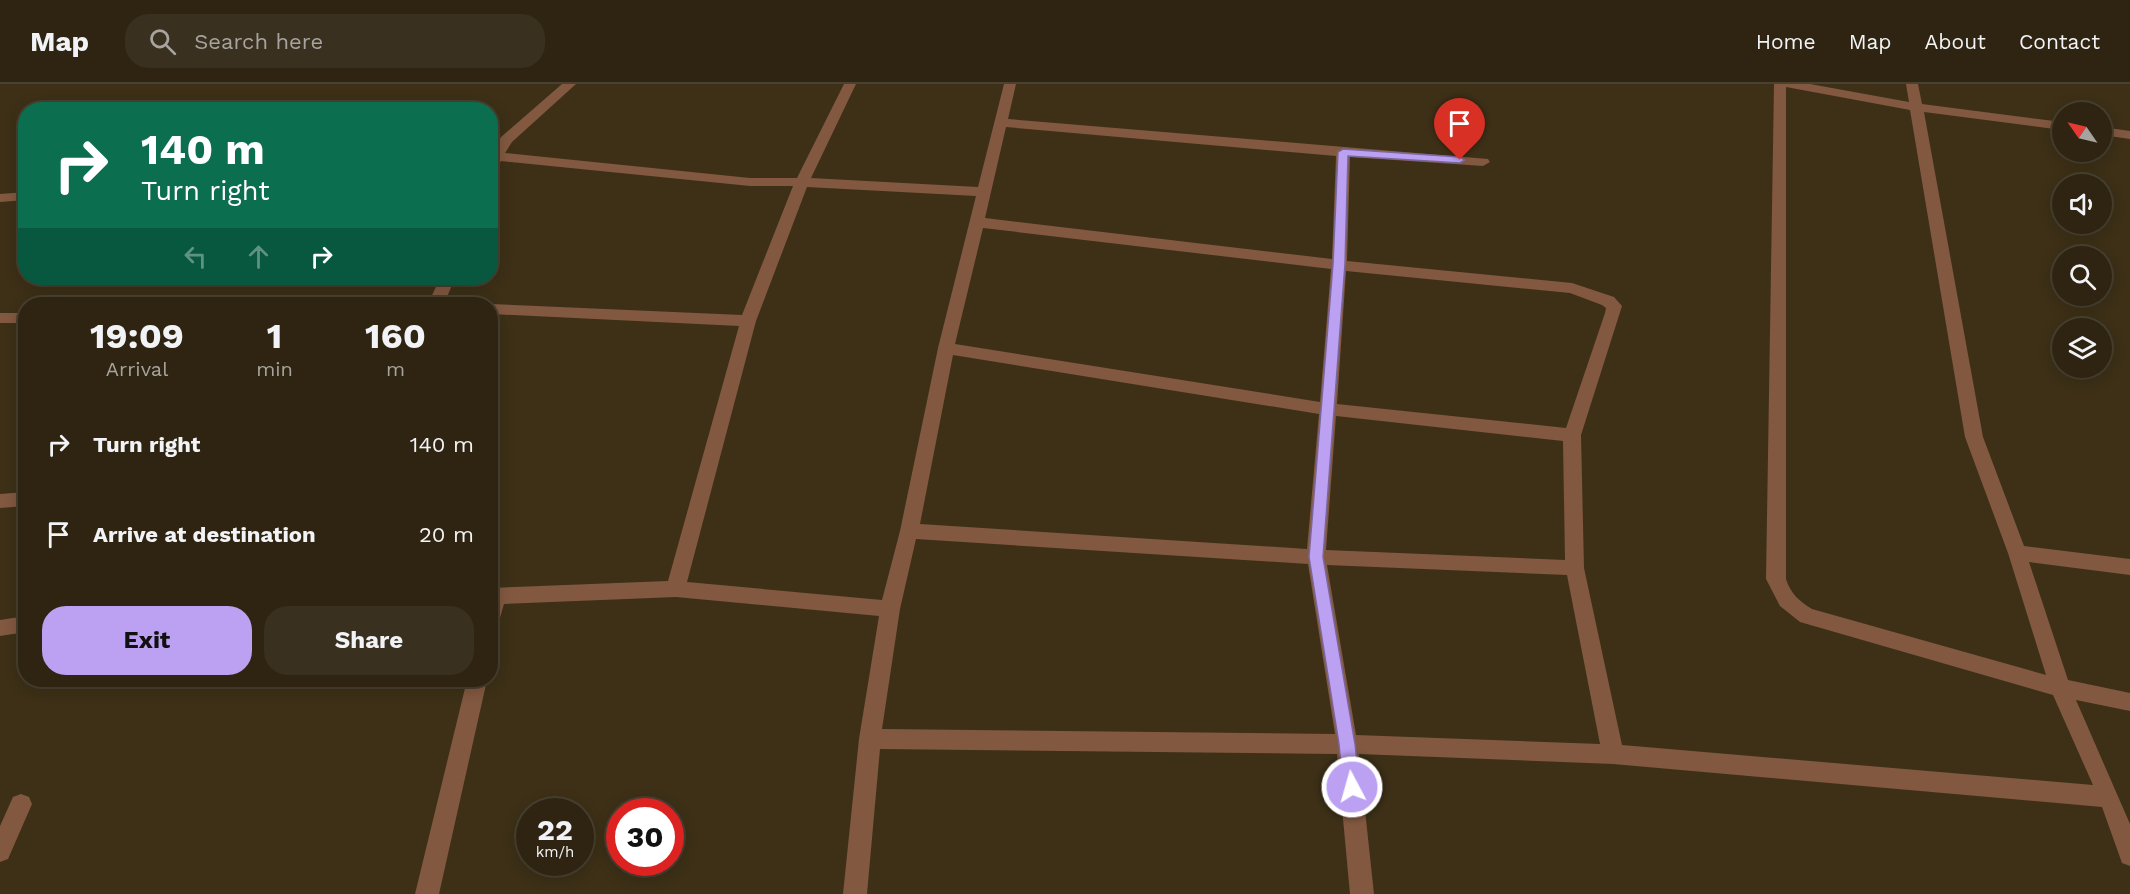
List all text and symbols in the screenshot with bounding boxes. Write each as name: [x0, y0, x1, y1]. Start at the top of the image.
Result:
search box: [125, 14, 545, 68]
text: Map: [30, 25, 89, 58]
icon: search: [146, 25, 179, 58]
text: Search here: [194, 29, 323, 54]
text: Home: [1756, 29, 1816, 54]
text: Map: [1849, 29, 1892, 54]
text: About: [1925, 29, 1986, 54]
text: Contact: [2019, 29, 2100, 54]
pin: [1434, 98, 1485, 160]
north arrow: [2052, 102, 2112, 162]
map controls: [2052, 102, 2112, 378]
icon: arrive: [1443, 107, 1476, 140]
text: 140 m: [141, 125, 265, 174]
icon: right: [42, 126, 120, 204]
button: sound: [2052, 174, 2112, 234]
text: Turn right: [141, 175, 270, 207]
icon: left: [179, 240, 212, 273]
icon: ahead: [242, 240, 275, 273]
icon: right: [305, 240, 338, 273]
button: search: [2052, 246, 2112, 306]
text: 19:09: [90, 315, 184, 357]
text: 1: [267, 315, 282, 357]
text: 160: [365, 315, 426, 357]
button: layers: [2052, 318, 2112, 378]
text: Arrival: [106, 357, 168, 381]
text: min: [256, 357, 293, 381]
text: m: [386, 357, 405, 381]
icon: right: [42, 428, 75, 461]
text: Turn right: [93, 432, 200, 457]
text: 140 m: [410, 432, 474, 457]
icon: arrive: [42, 518, 75, 551]
text: Arrive at destination: [93, 522, 316, 547]
text: 20 m: [419, 522, 474, 547]
button: Exit: [42, 606, 252, 675]
button: Share: [264, 606, 474, 675]
position arrow: [1320, 755, 1384, 819]
speed limit sign: 30: [606, 798, 684, 876]
text: 22: [537, 812, 573, 847]
text: km/h: [536, 843, 574, 861]

